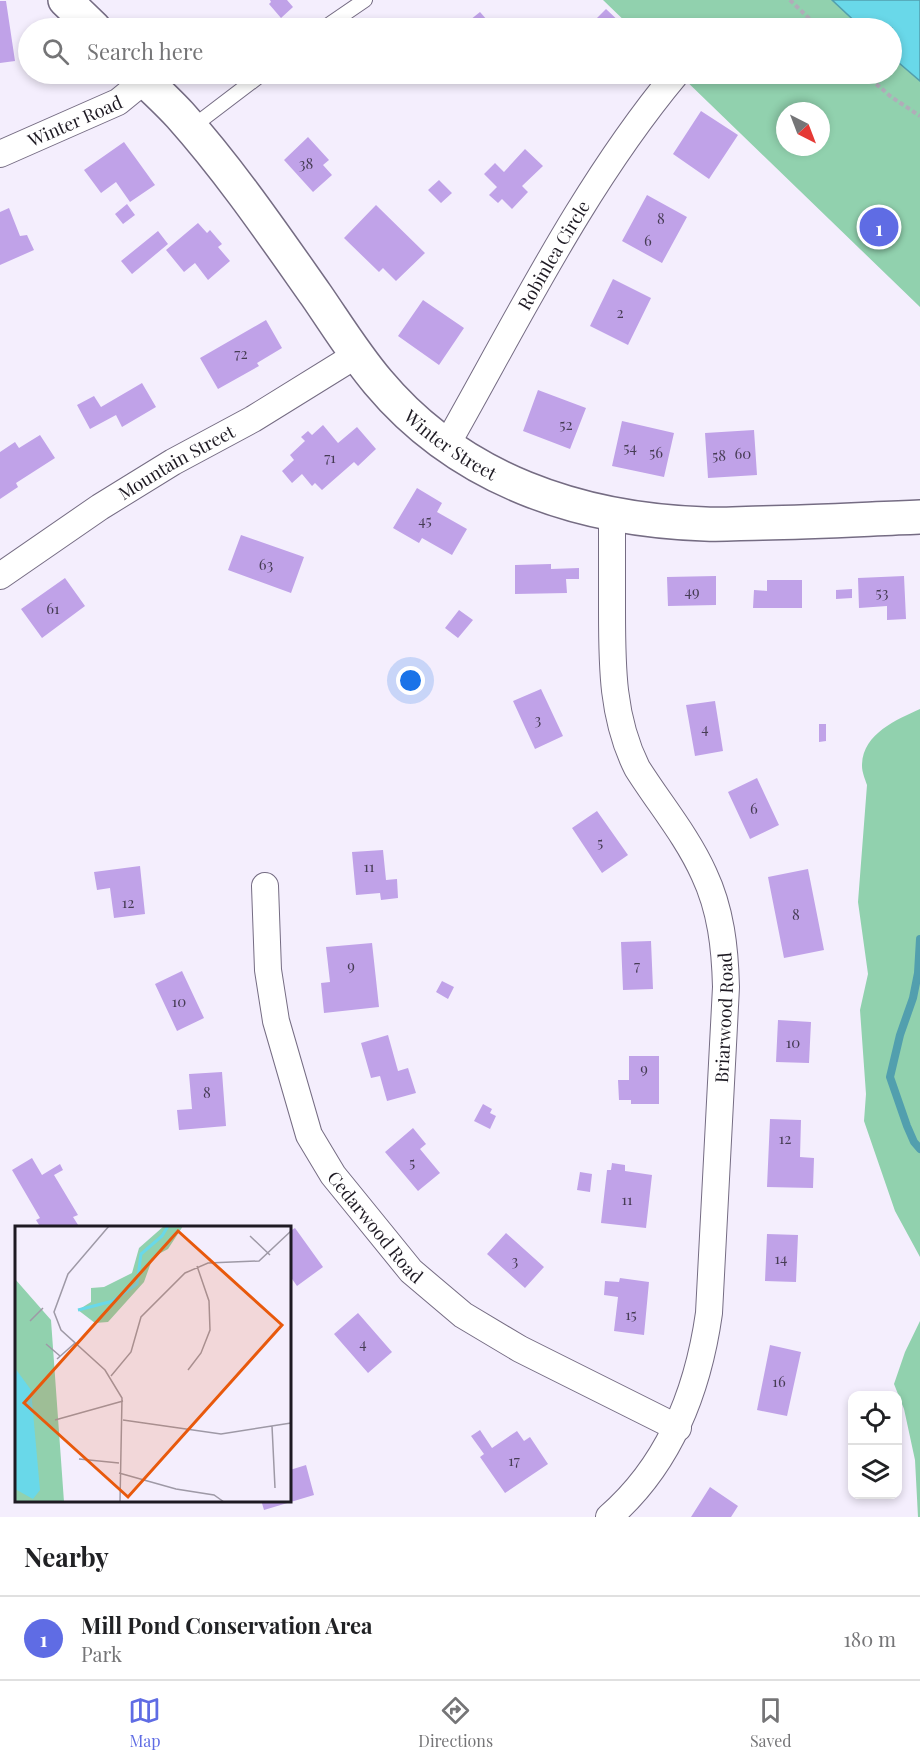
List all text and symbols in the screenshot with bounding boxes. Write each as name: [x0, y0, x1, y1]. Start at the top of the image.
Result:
search box: [18, 18, 902, 84]
icon: search: [39, 35, 72, 68]
text: Search here: [87, 36, 203, 66]
street label: Winter Road: [23, 89, 126, 153]
north arrow: [776, 102, 830, 156]
house number: 38: [299, 153, 313, 173]
street label: Robinlea Circle: [512, 196, 595, 314]
pin: 1: [860, 204, 898, 250]
house number: 8: [657, 208, 665, 228]
house number: 6: [644, 230, 652, 250]
house number: 2: [616, 302, 624, 322]
house number: 72: [234, 343, 248, 363]
street label: Winter Street: [398, 404, 501, 486]
house number: 52: [559, 414, 573, 434]
street label: Mountain Street: [113, 419, 239, 505]
house number: 54: [623, 437, 637, 457]
house number: 56: [649, 442, 663, 462]
house number: 60: [735, 443, 751, 463]
house number: 58: [712, 445, 726, 465]
house number: 71: [324, 447, 336, 467]
house number: 45: [418, 510, 432, 530]
house number: 63: [259, 554, 273, 574]
house number: 49: [684, 581, 700, 601]
house number: 53: [876, 582, 889, 602]
house number: 61: [46, 598, 60, 618]
your location: [396, 666, 425, 695]
house number: 3: [535, 709, 542, 729]
house number: 4: [701, 718, 709, 738]
house number: 6: [750, 798, 758, 818]
house number: 5: [597, 832, 603, 852]
house number: 11: [363, 856, 375, 876]
house number: 12: [122, 892, 134, 912]
house number: 8: [792, 904, 800, 924]
street label: Briarwood Road: [709, 951, 738, 1084]
house number: 9: [347, 955, 355, 975]
house number: 7: [634, 955, 640, 975]
house number: 10: [172, 991, 186, 1011]
house number: 10: [786, 1032, 800, 1052]
house number: 9: [640, 1058, 648, 1078]
house number: 8: [203, 1082, 211, 1102]
house number: 12: [779, 1128, 791, 1148]
house number: 5: [409, 1152, 415, 1172]
street label: Cedarwood Road: [322, 1166, 429, 1289]
house number: 11: [621, 1189, 633, 1209]
inset map: [15, 1226, 291, 1502]
house number: 14: [775, 1248, 787, 1268]
house number: 3: [512, 1250, 519, 1270]
house number: 15: [625, 1304, 637, 1324]
house number: 4: [359, 1333, 367, 1353]
house number: 16: [772, 1371, 786, 1391]
map controls: [848, 1391, 902, 1499]
button: locate: [848, 1391, 902, 1445]
button: layers: [848, 1445, 902, 1499]
house number: 17: [508, 1450, 520, 1470]
text: Nearby: [24, 1539, 109, 1574]
text: Mill Pond Conservation Area: [81, 1610, 372, 1640]
text: 1: [40, 1625, 47, 1652]
text: 180 m: [843, 1625, 896, 1652]
text: Park: [81, 1640, 122, 1667]
tab: Map: [128, 1694, 161, 1751]
tab: Directions: [418, 1694, 493, 1751]
tab: Saved: [750, 1694, 792, 1751]

